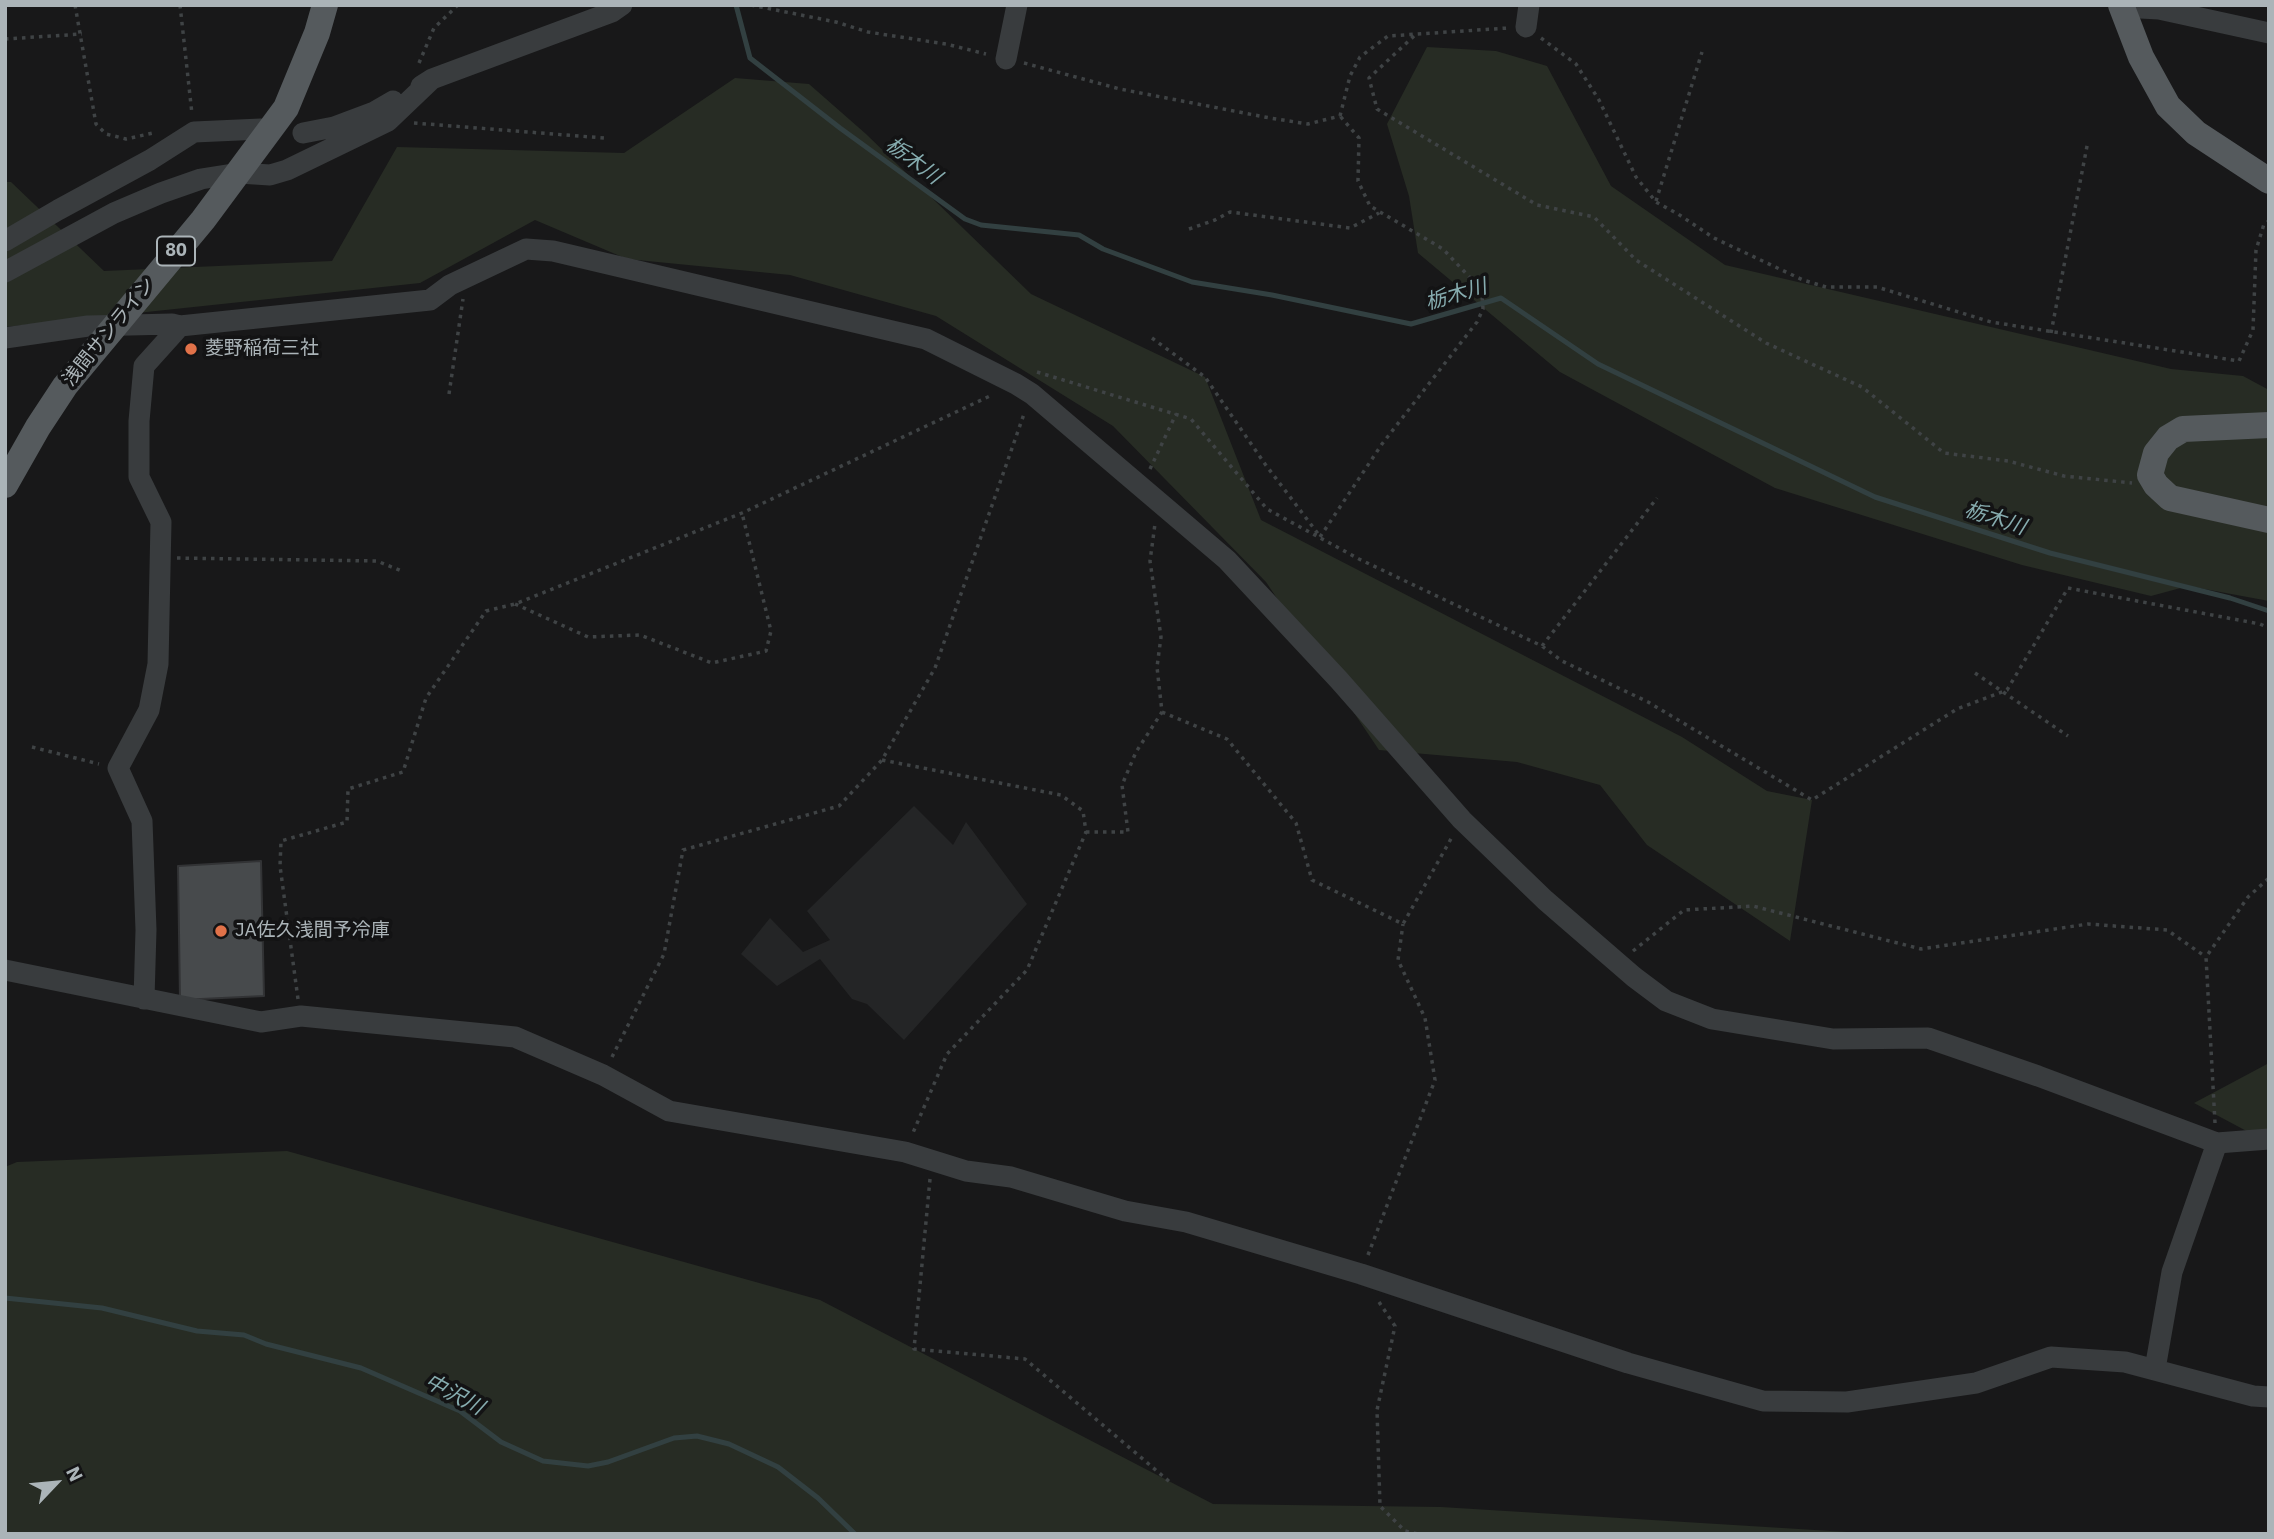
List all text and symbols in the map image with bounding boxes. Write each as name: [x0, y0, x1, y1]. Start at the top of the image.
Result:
water label: 栃木川: [880, 132, 946, 190]
road number: 80: [157, 236, 195, 265]
street label: 浅間サンライン: [58, 273, 160, 391]
water label: 栃木川: [1422, 274, 1490, 316]
place label: 菱野稲荷三社: [205, 338, 319, 360]
marker: 菱野稲荷三社: [183, 341, 199, 357]
water label: 栃木川: [1961, 497, 2029, 541]
place label: JA佐久浅間予冷庫: [235, 920, 390, 942]
marker: JA佐久浅間予冷庫: [213, 923, 229, 939]
water label: 中沢川: [420, 1369, 488, 1421]
north arrow: [21, 1448, 91, 1518]
text: N: [61, 1462, 89, 1485]

